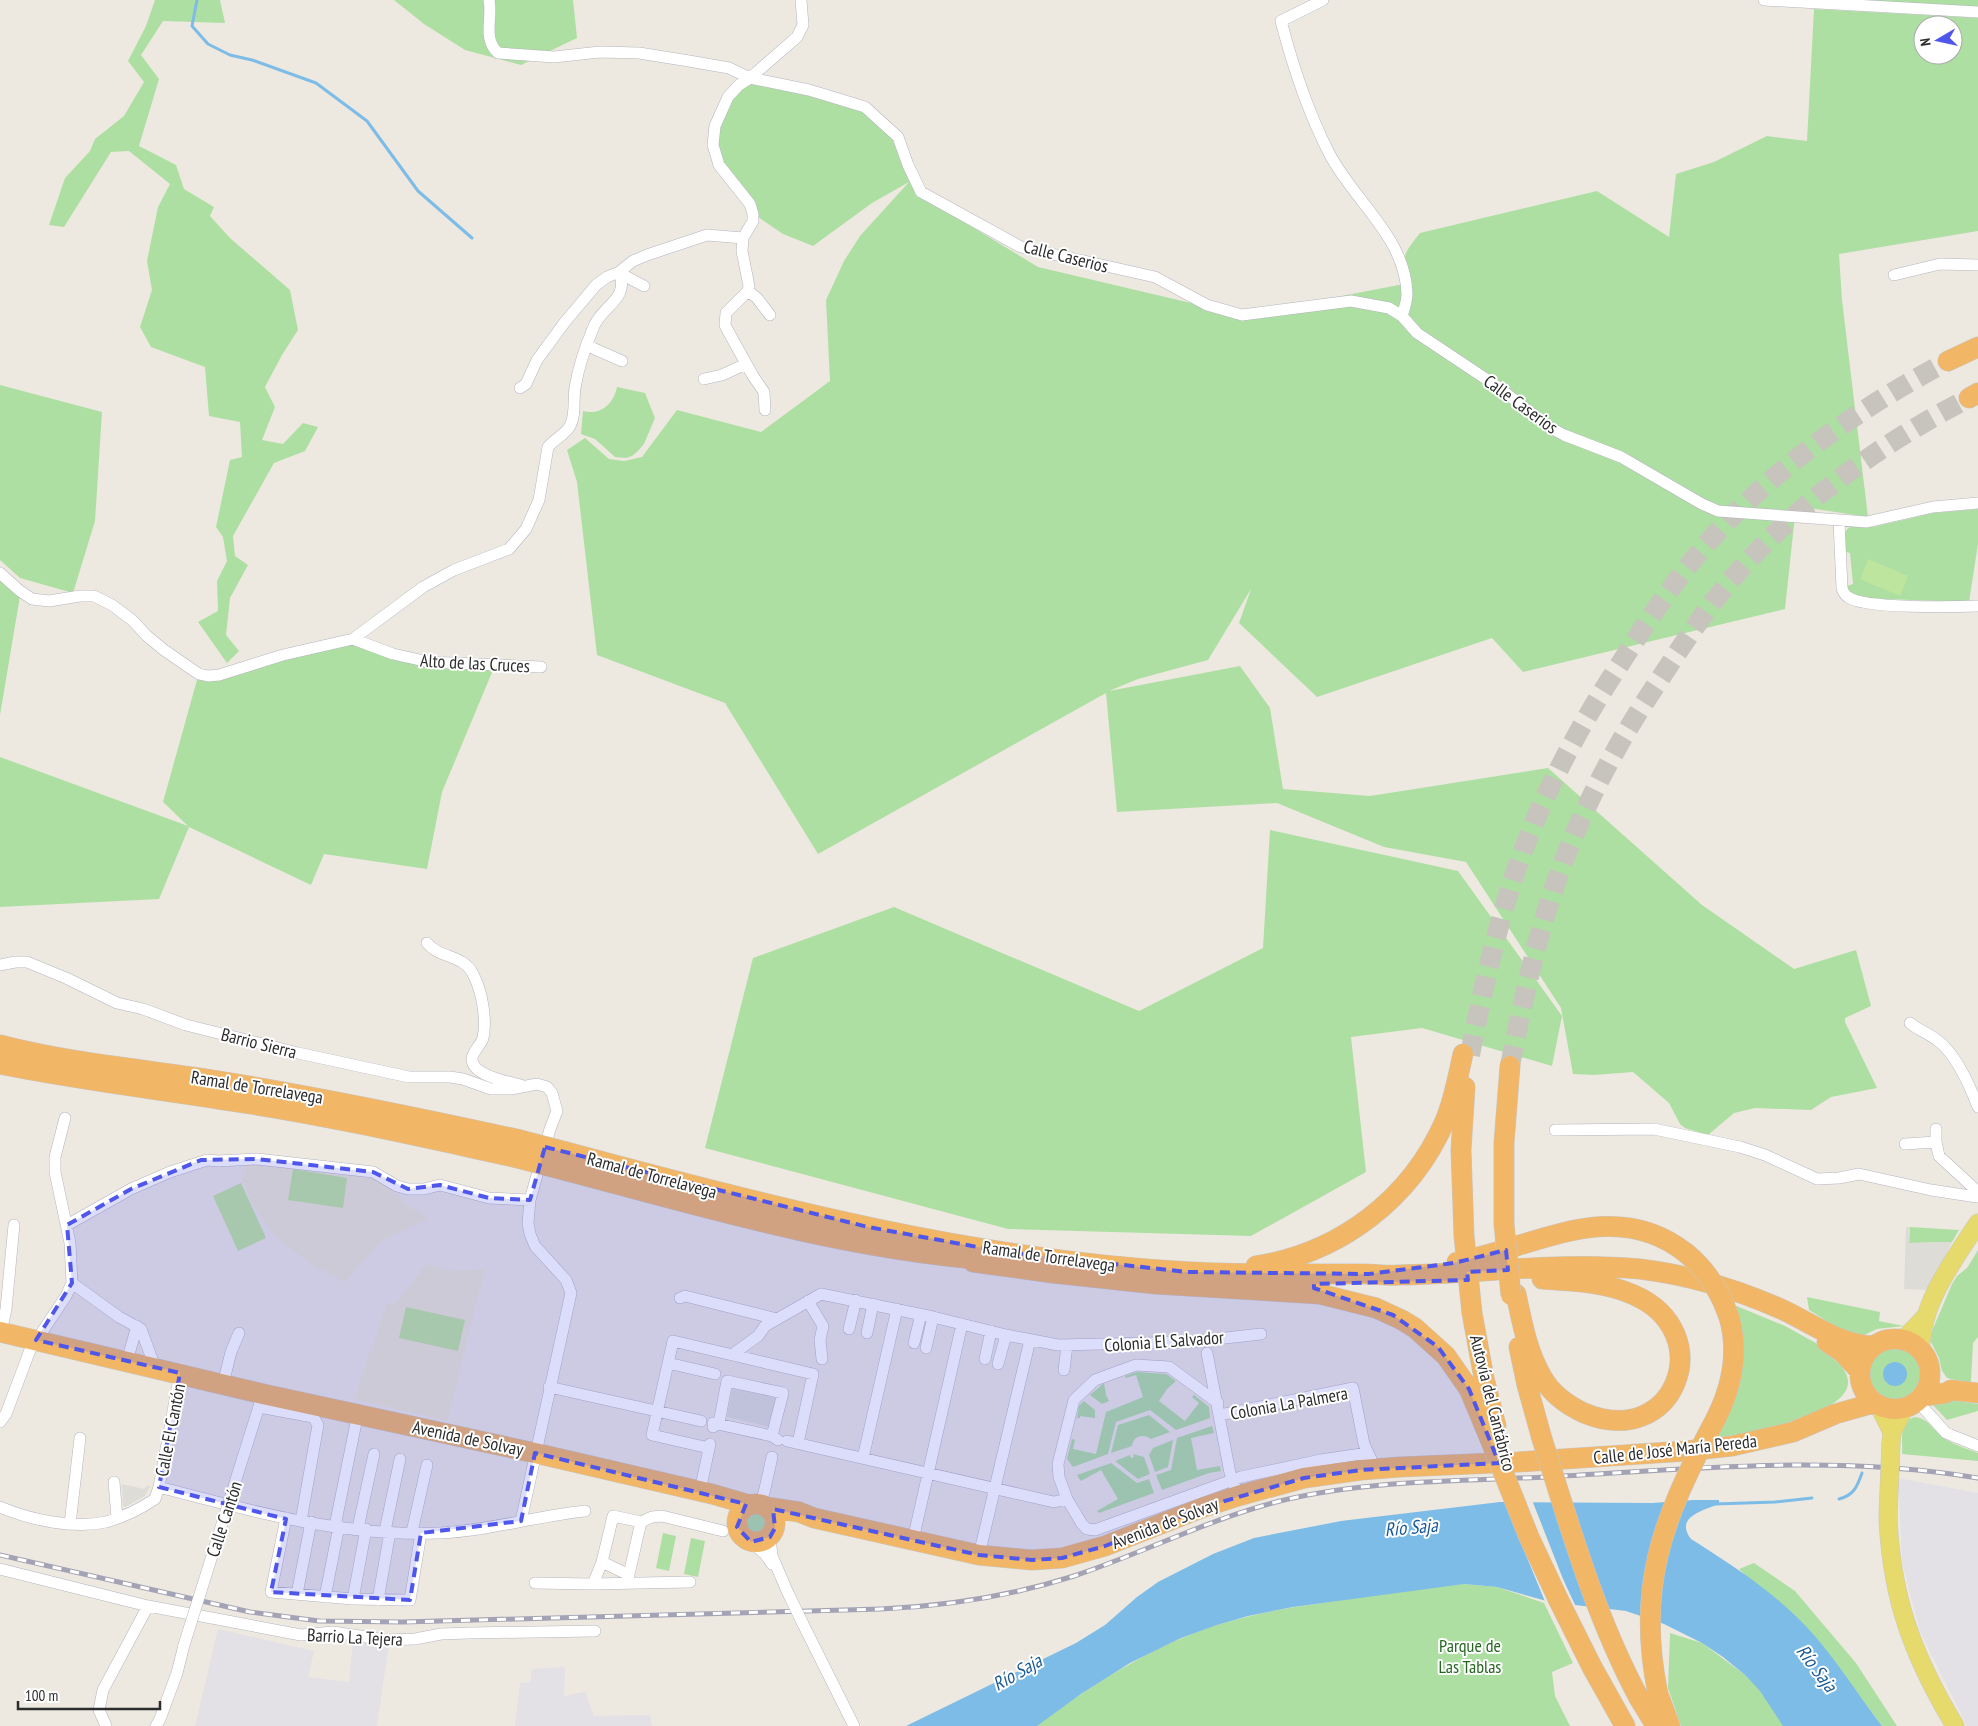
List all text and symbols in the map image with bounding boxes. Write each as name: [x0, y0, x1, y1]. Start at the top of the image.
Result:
north arrow: [1913, 15, 1963, 65]
text: N: [1916, 37, 1935, 47]
street label: Calle Caserios: [1021, 234, 1111, 278]
street label: Calle Caserios: [1479, 369, 1563, 439]
street label: Alto de las Cruces: [420, 649, 530, 677]
street label: Barrio Sierra: [219, 1023, 299, 1063]
street label: Ramal de Torrelavega: [189, 1065, 325, 1109]
street label: Ramal de Torrelavega: [585, 1147, 719, 1203]
street label: Ramal de Torrelavega: [981, 1235, 1117, 1277]
street label: Colonia El Salvador: [1103, 1325, 1225, 1357]
street label: Autovía del Cantábrico: [1465, 1332, 1521, 1474]
street label: Colonia La Palmera: [1228, 1381, 1350, 1425]
street label: Calle El Cantón: [150, 1382, 190, 1478]
street label: Avenida de Solvay: [411, 1415, 526, 1461]
street label: Calle de José María Pereda: [1592, 1429, 1758, 1469]
street label: Calle Cantón: [201, 1478, 247, 1560]
street label: Avenida de Solvay: [1108, 1492, 1222, 1554]
water label: Río Saja: [1384, 1513, 1440, 1541]
street label: Barrio La Tejera: [307, 1623, 403, 1651]
park label: Parque de Las Tablas: [1439, 1634, 1501, 1678]
water label: Río Saja: [1791, 1640, 1843, 1697]
water label: Río Saja: [988, 1648, 1047, 1696]
scale bar: [18, 1678, 160, 1710]
text: 100 m: [25, 1686, 58, 1705]

